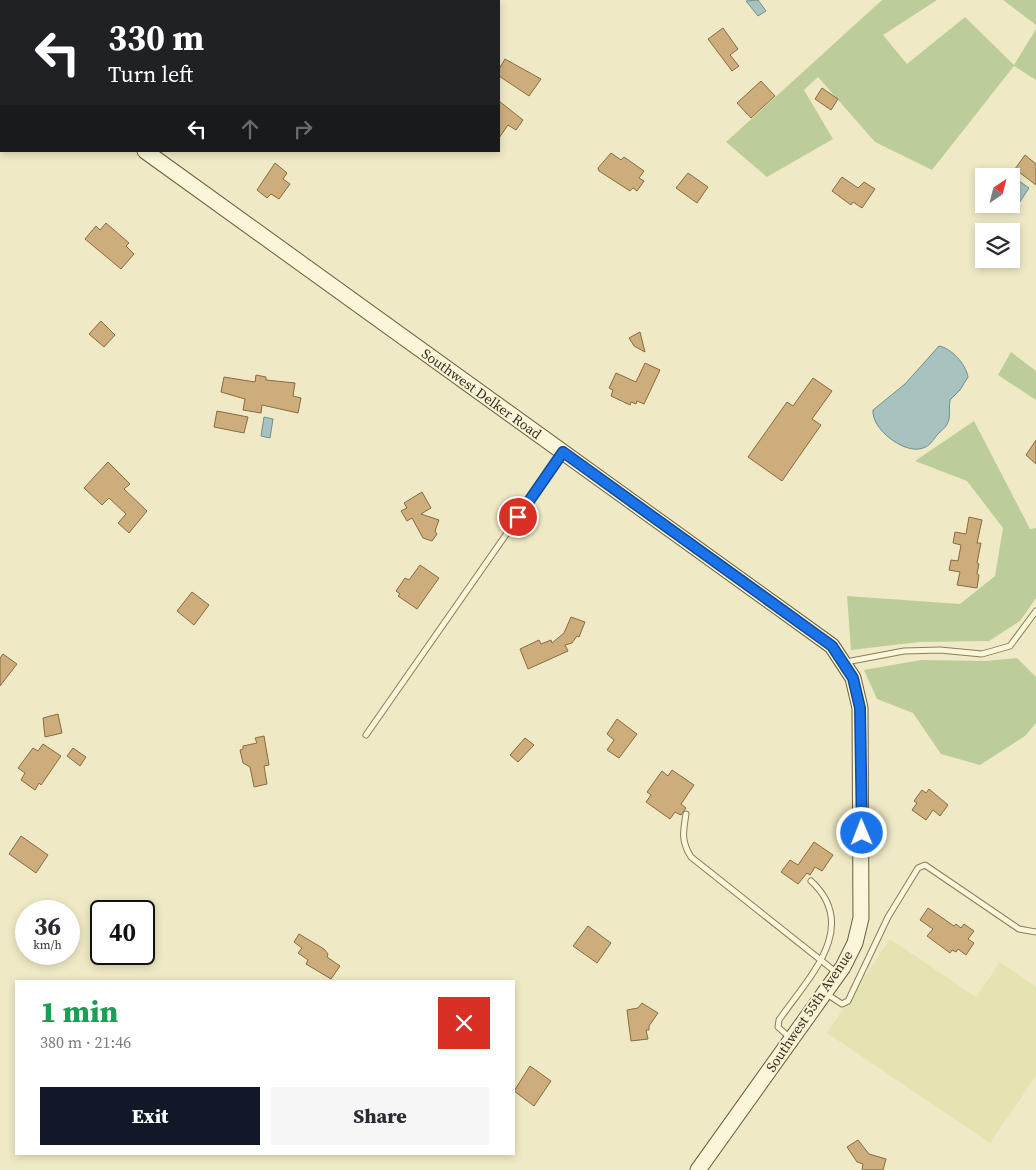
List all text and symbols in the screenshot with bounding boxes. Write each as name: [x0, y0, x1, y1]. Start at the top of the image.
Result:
text: 330 m: [108, 14, 204, 62]
icon: left: [25, 20, 90, 85]
text: Turn left: [108, 59, 193, 89]
icon: left: [183, 115, 211, 143]
icon: ahead: [236, 115, 264, 143]
icon: right: [289, 115, 317, 143]
north arrow: [975, 168, 1020, 212]
map controls: [975, 168, 1020, 268]
button: layers: [975, 223, 1020, 268]
street label: Southwest Delker Road: [418, 344, 546, 444]
pin: [497, 496, 539, 538]
icon: arrive: [504, 503, 532, 531]
position arrow: [835, 806, 887, 858]
speed limit sign: 40: [90, 900, 155, 965]
text: 36: [34, 909, 61, 943]
text: km/h: [33, 937, 62, 953]
street label: Southwest 55th Avenue: [761, 946, 857, 1076]
text: 1 min: [40, 991, 118, 1032]
button: close: [438, 997, 490, 1049]
text: 380 m · 21:46: [40, 1031, 131, 1053]
button: Exit: [40, 1087, 260, 1145]
button: Share: [270, 1087, 490, 1145]

